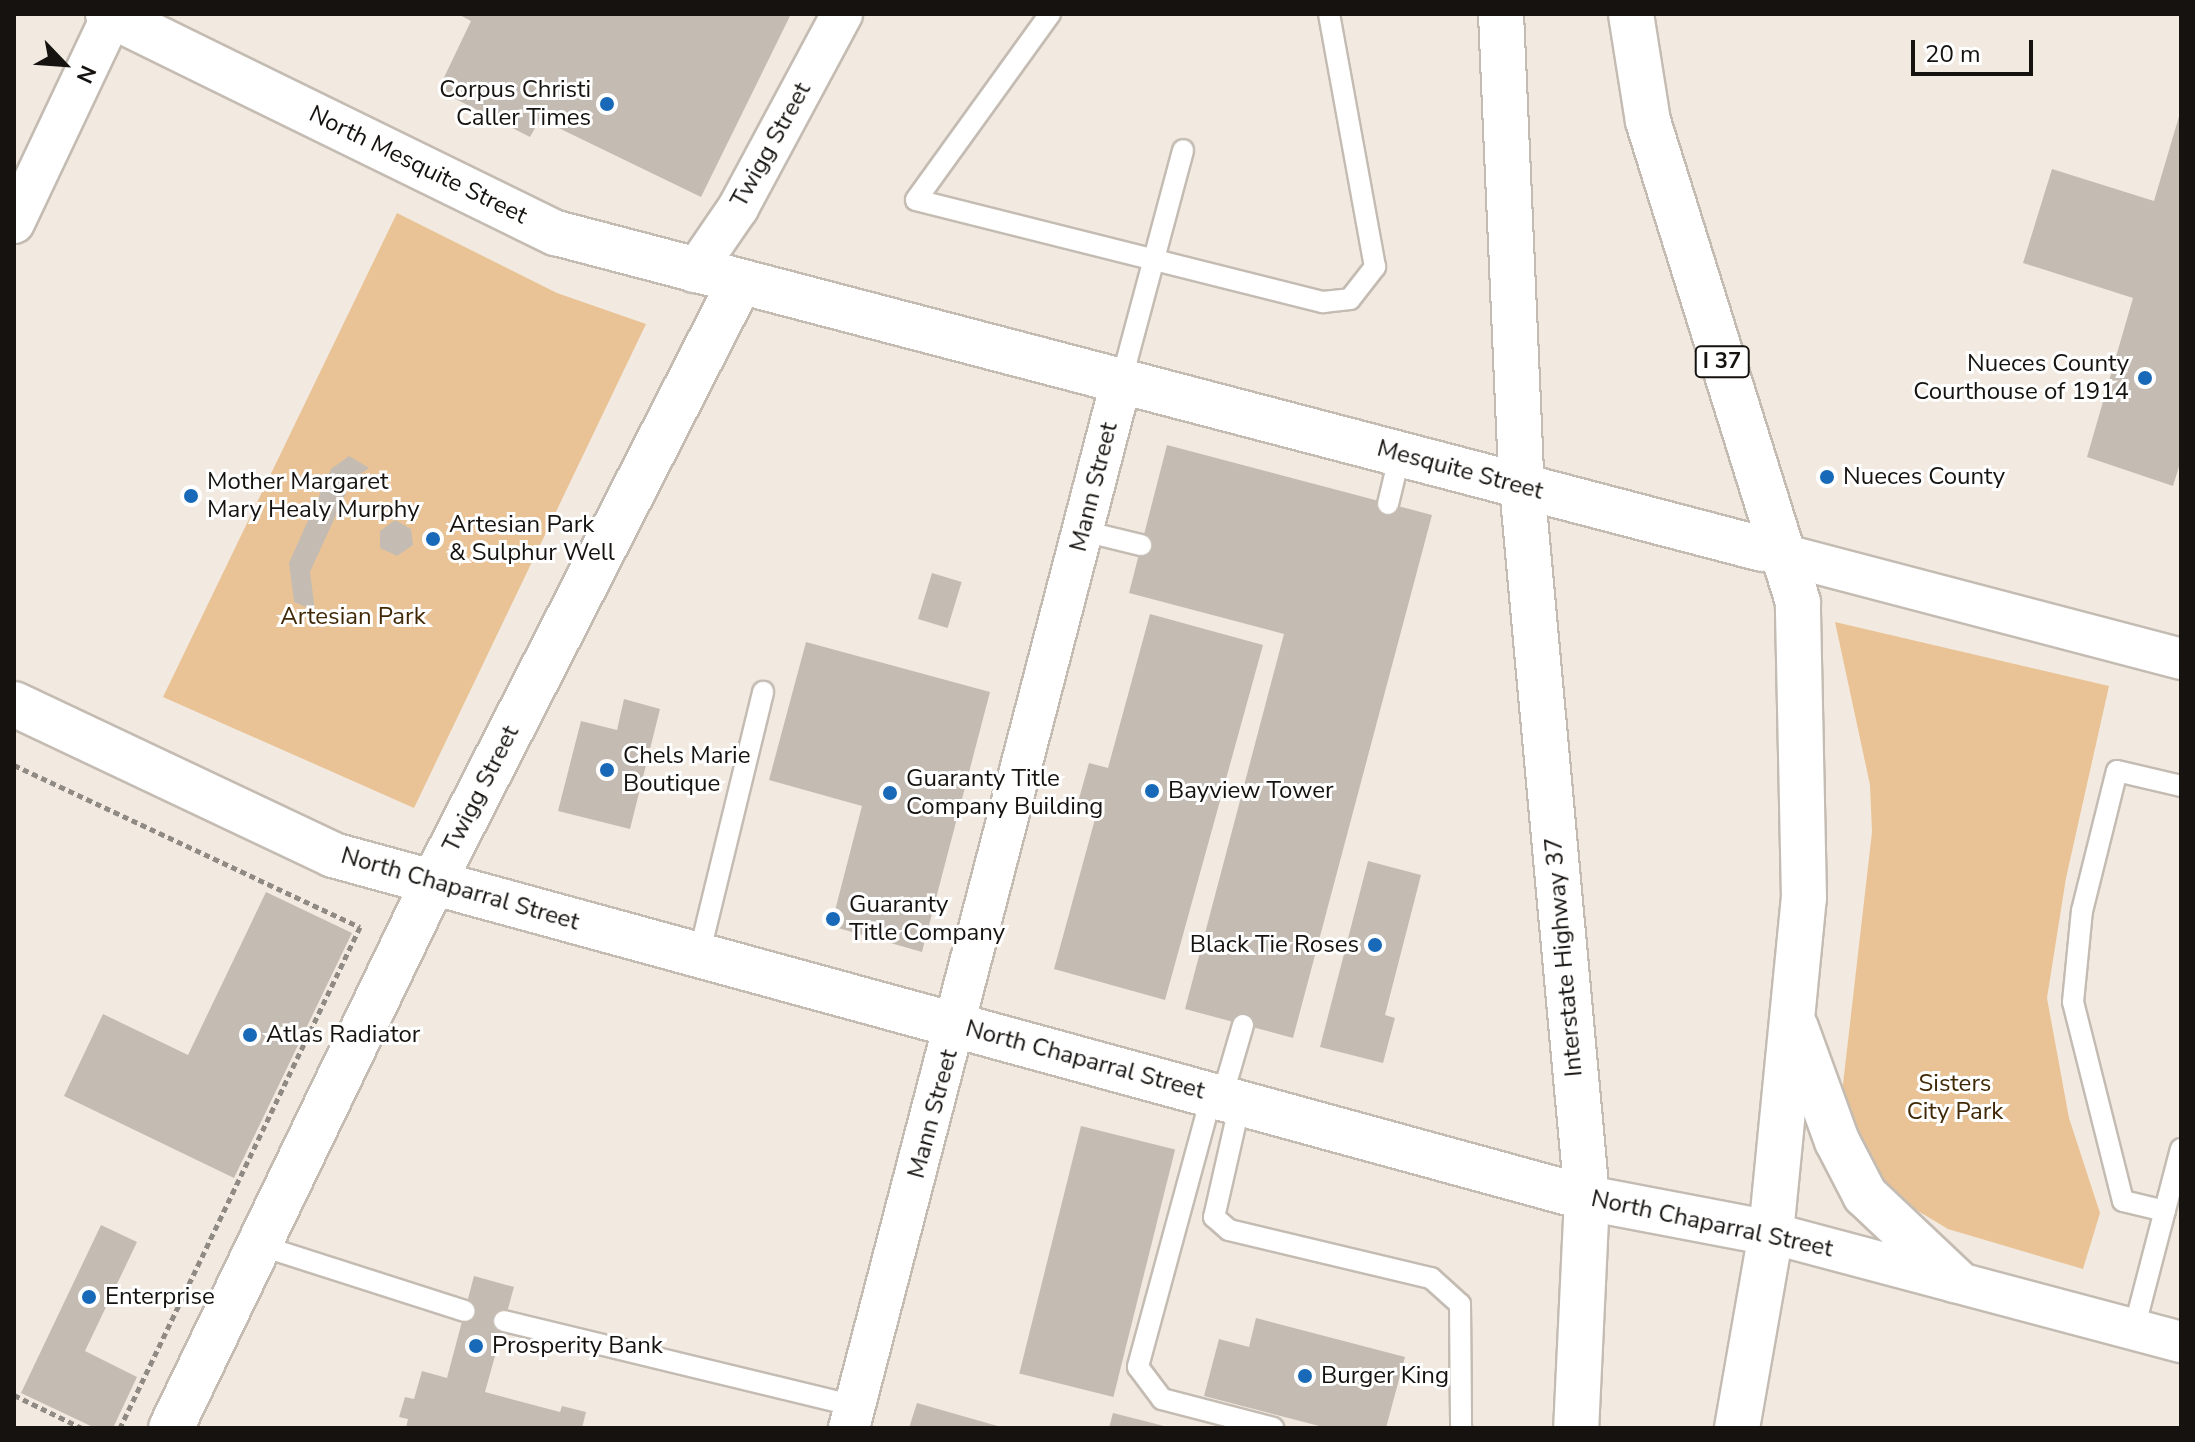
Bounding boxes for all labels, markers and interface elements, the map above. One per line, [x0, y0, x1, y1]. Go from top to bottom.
north arrow [24, 24, 104, 104]
scale bar [1915, 24, 2037, 74]
text: 20 m [1925, 38, 1981, 70]
text: N [69, 60, 103, 88]
place label: Corpus Christi Caller Times [439, 76, 591, 132]
street label: Twigg Street [725, 77, 817, 213]
marker: Corpus Christi Caller Times [598, 95, 616, 113]
street label: North Mesquite Street [304, 100, 532, 230]
road number: I 37 [1694, 344, 1750, 380]
place label: Nueces County Courthouse of 1914 [1913, 350, 2129, 406]
marker: Nueces County Courthouse of 1914 [2136, 369, 2154, 387]
street label: Mann Street [1064, 419, 1124, 555]
street label: Mesquite Street [1374, 434, 1546, 506]
place label: Nueces County [1843, 463, 2005, 491]
place label: Mother Margaret Mary Healy Murphy [207, 468, 420, 524]
marker: Nueces County [1818, 468, 1836, 486]
marker: Mother Margaret Mary Healy Murphy [182, 487, 200, 505]
place label: Artesian Park & Sulphur Well [449, 511, 615, 567]
marker: Artesian Park & Sulphur Well [424, 530, 442, 548]
park label: Artesian Park [280, 603, 426, 631]
street label: Twigg Street [437, 721, 525, 857]
place label: Chels Marie Boutique [623, 742, 750, 798]
marker: Chels Marie Boutique [598, 761, 616, 779]
place label: Guaranty Title Company Building [906, 765, 1103, 821]
place label: Bayview Tower [1168, 777, 1334, 805]
marker: Bayview Tower [1143, 782, 1161, 800]
marker: Guaranty Title Company Building [881, 784, 899, 802]
street label: Interstate Highway 37 [1539, 836, 1589, 1078]
street label: North Chaparral Street [338, 841, 582, 937]
place label: Guaranty Title Company [849, 891, 1005, 947]
marker: Guaranty Title Company [824, 910, 842, 928]
place label: Black Tie Roses [1190, 931, 1359, 959]
marker: Black Tie Roses [1366, 936, 1384, 954]
street label: North Chaparral Street [962, 1014, 1208, 1106]
place label: Atlas Radiator [266, 1021, 420, 1049]
marker: Atlas Radiator [241, 1026, 259, 1044]
street label: Mann Street [902, 1046, 964, 1182]
park label: Sisters City Park [1907, 1070, 2003, 1126]
street label: North Chaparral Street [1589, 1184, 1835, 1264]
place label: Enterprise [105, 1283, 215, 1311]
marker: Enterprise [80, 1288, 98, 1306]
place label: Prosperity Bank [492, 1332, 663, 1360]
marker: Prosperity Bank [467, 1337, 485, 1355]
place label: Burger King [1321, 1362, 1449, 1390]
marker: Burger King [1296, 1367, 1314, 1385]

